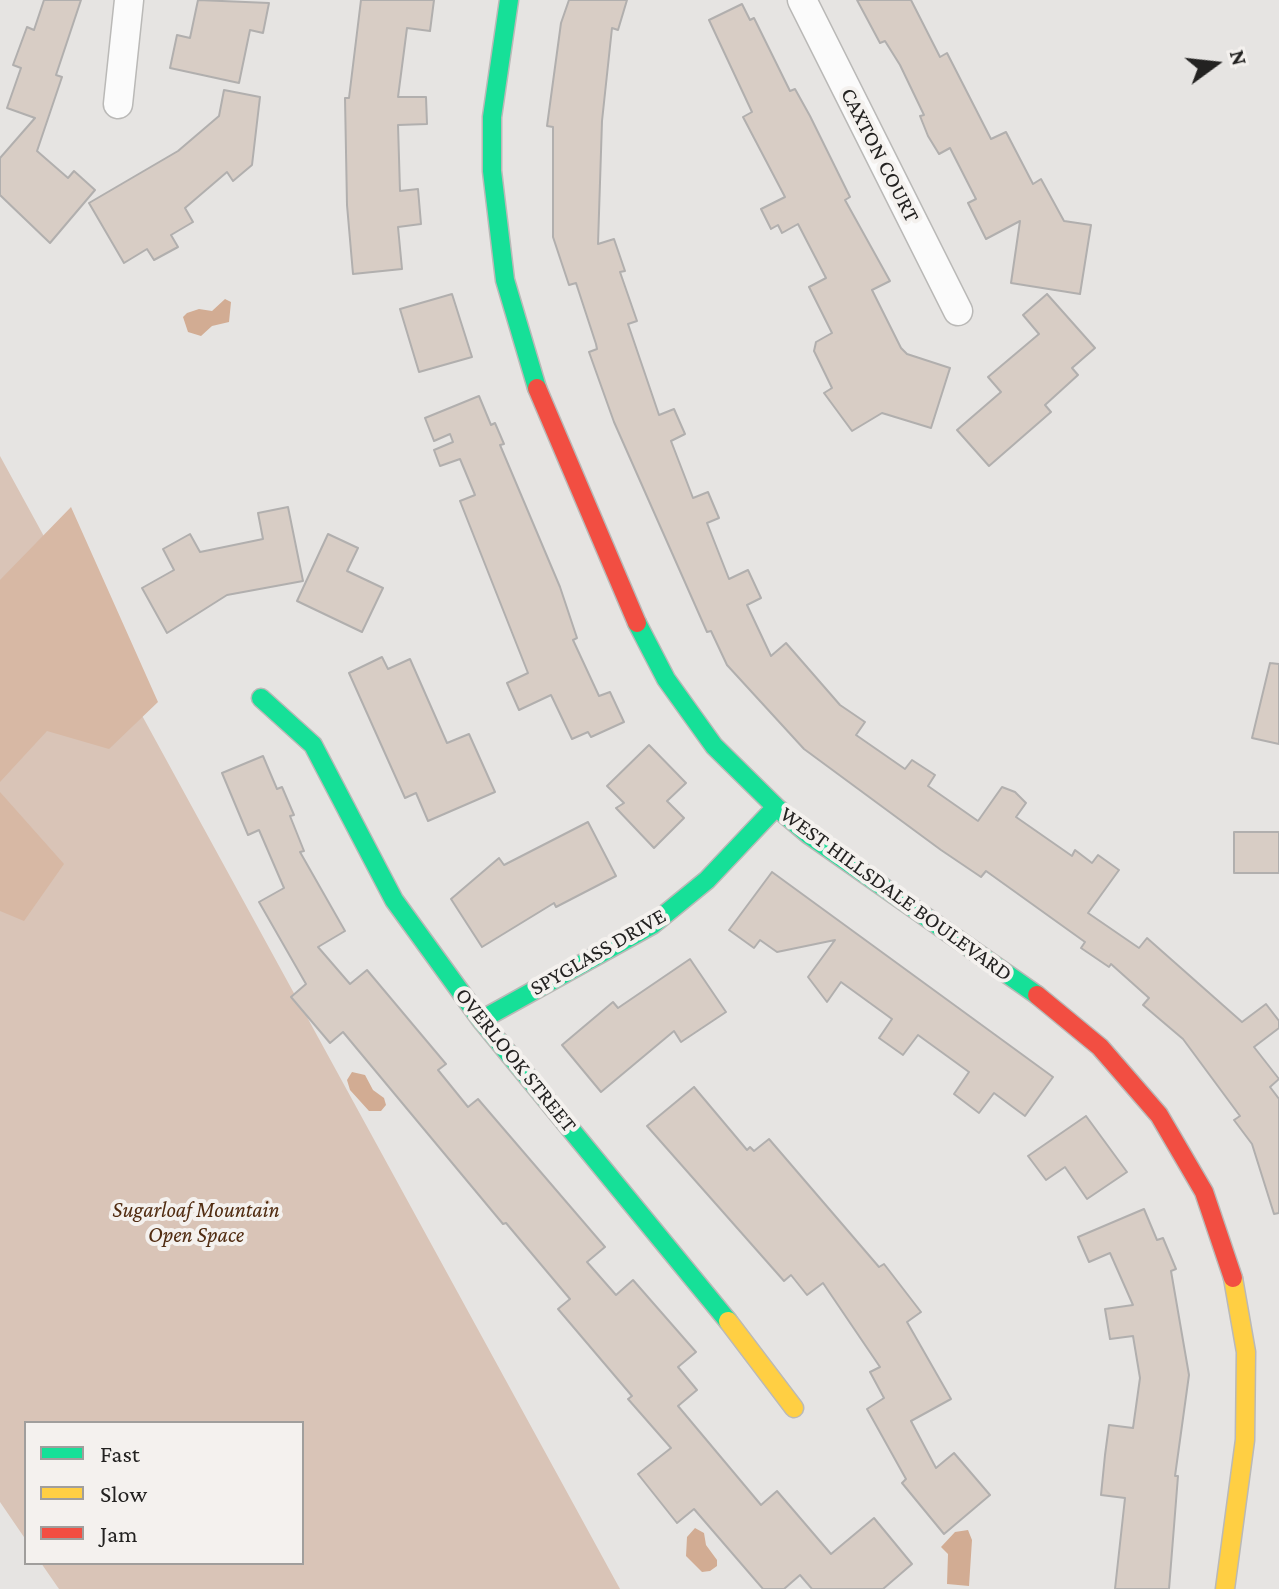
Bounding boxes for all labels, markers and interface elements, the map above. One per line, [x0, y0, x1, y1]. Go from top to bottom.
north arrow [1175, 24, 1255, 104]
text: N [1225, 47, 1253, 68]
street label: CAXTON COURT [835, 83, 925, 227]
street label: WEST HILLSDALE BOULEVARD [775, 801, 1017, 987]
street label: SPYGLASS DRIVE [526, 903, 670, 1001]
street label: OVERLOOK STREET [450, 982, 582, 1138]
park label: Sugarloaf Mountain Open Space [112, 1197, 280, 1248]
legend [24, 1421, 304, 1565]
text: Fast [100, 1440, 140, 1467]
text: Slow [100, 1480, 147, 1507]
text: Jam [100, 1520, 138, 1547]

